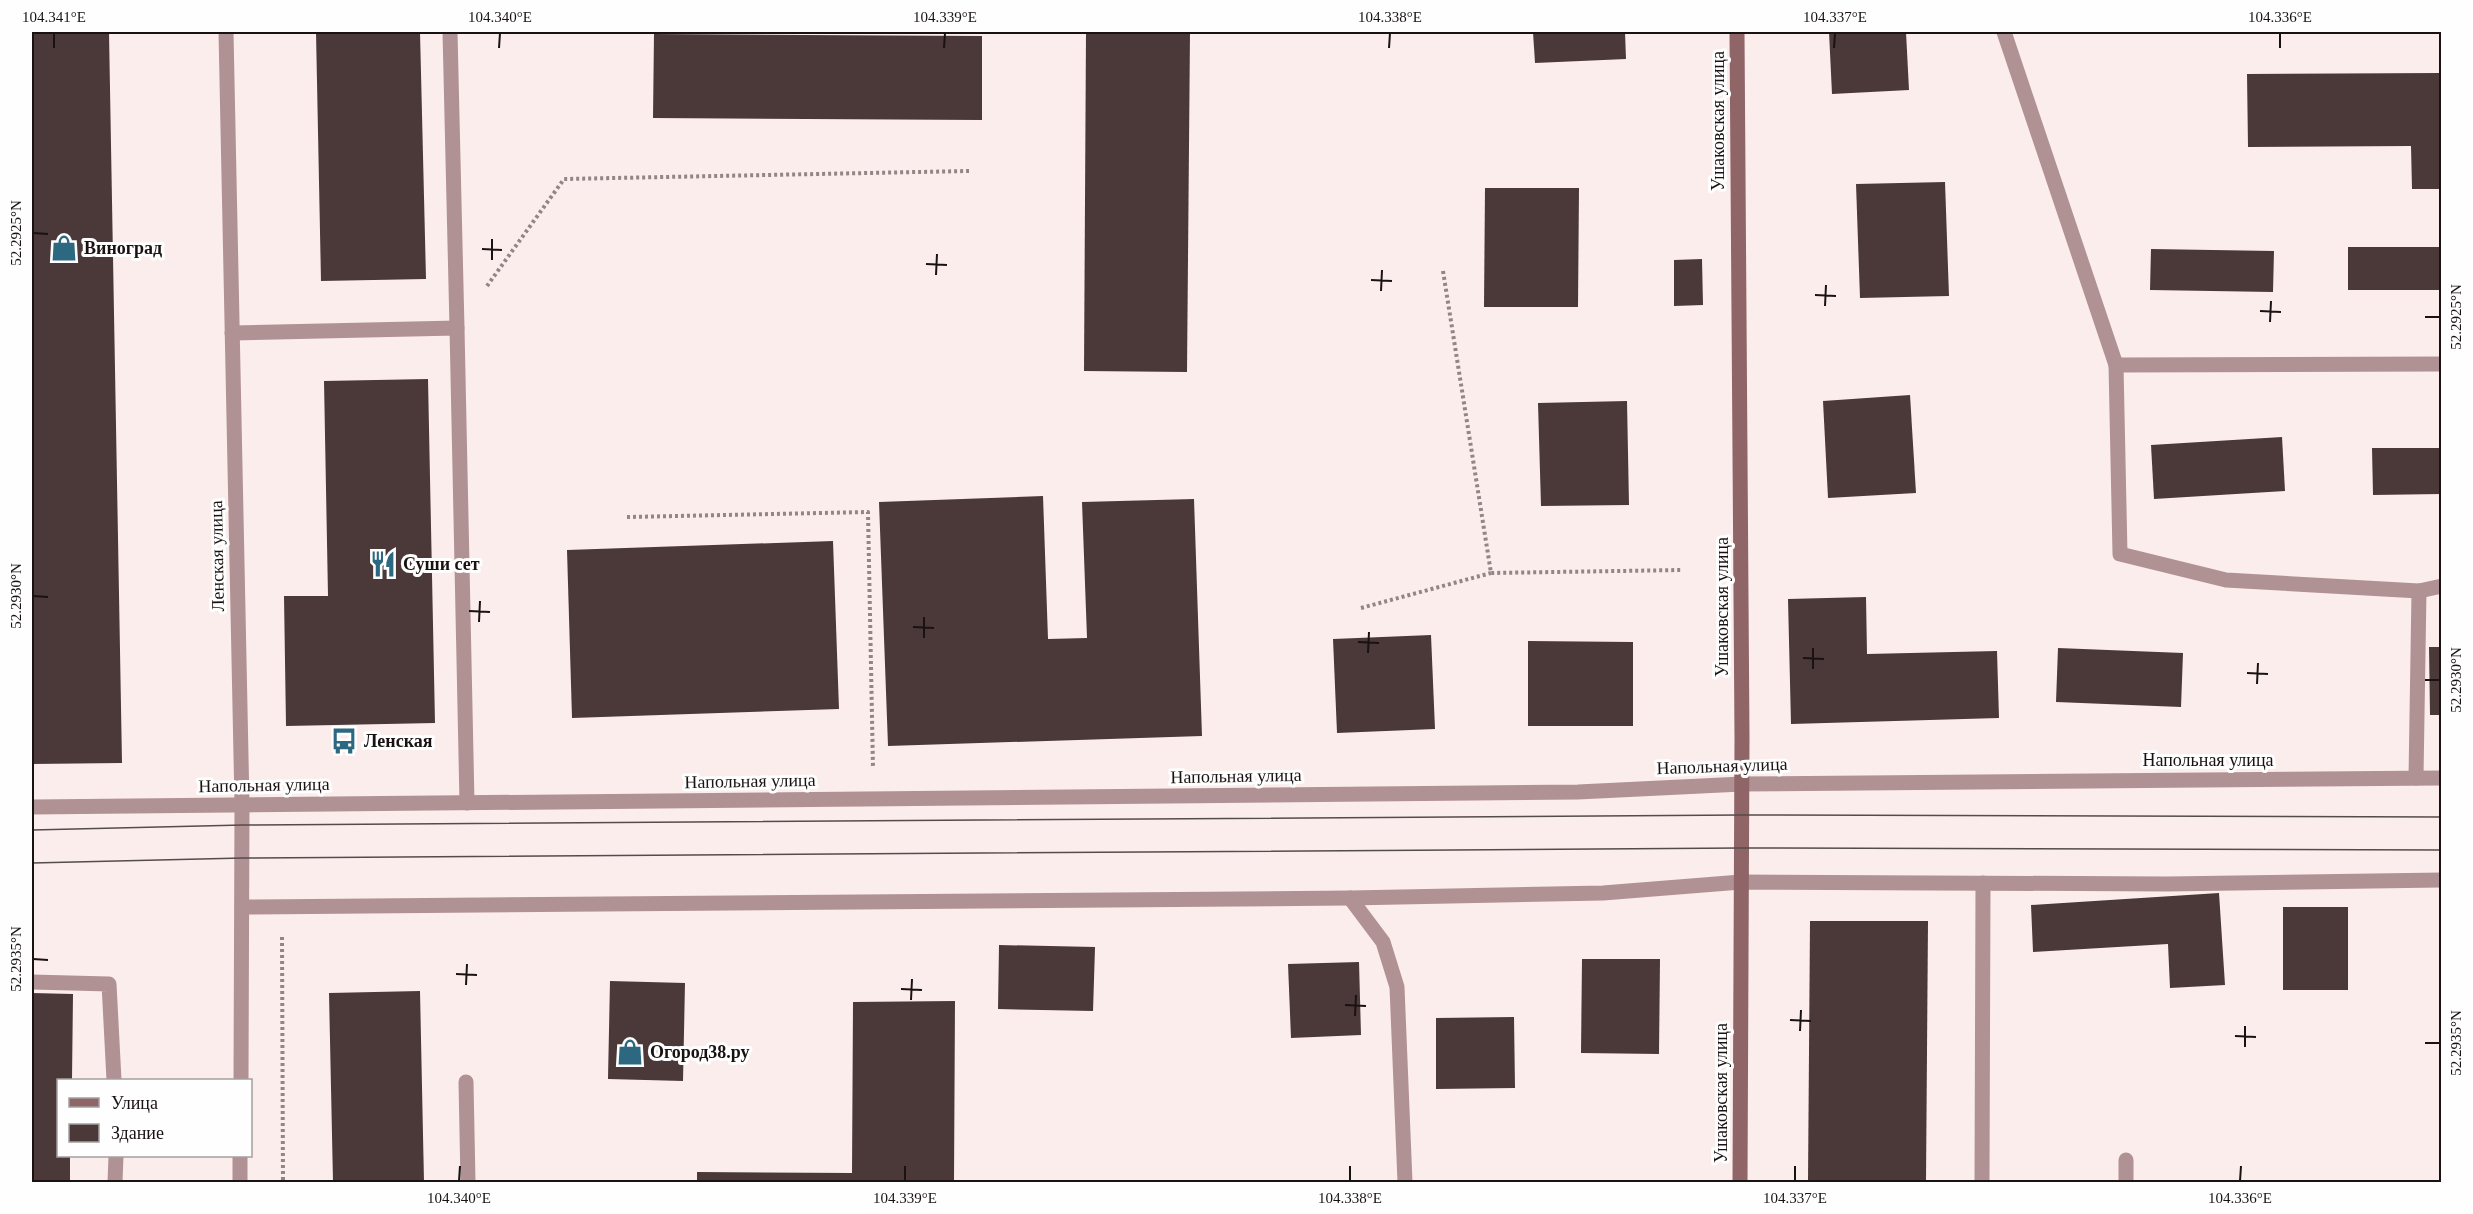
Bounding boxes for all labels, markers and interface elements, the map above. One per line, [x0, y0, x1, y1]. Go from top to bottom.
text: 104.341°E [22, 9, 86, 25]
text: 104.340°E [468, 9, 532, 25]
text: 104.339°E [913, 9, 977, 25]
text: 104.338°E [1358, 9, 1422, 25]
text: 104.337°E [1803, 9, 1867, 25]
text: 104.336°E [2248, 9, 2312, 25]
street label: Ушаковская улица [1708, 51, 1728, 191]
text: 52.2925°N [8, 200, 24, 266]
shop icon: Виноград [49, 233, 79, 263]
place label: Виноград [84, 238, 162, 258]
text: 52.2925°N [2448, 284, 2464, 350]
street label: Ленская улица [206, 500, 228, 612]
street label: Ушаковская улица [1712, 537, 1732, 677]
restaurant icon: Суши сет [368, 549, 398, 579]
place label: Суши сет [403, 554, 480, 574]
text: 52.2930°N [8, 563, 24, 629]
text: 52.2930°N [2448, 647, 2464, 713]
bus stop icon: Ленская [329, 726, 359, 756]
place label: Ленская [364, 731, 433, 751]
street label: Напольная улица [2142, 750, 2274, 770]
street label: Напольная улица [1656, 754, 1788, 778]
street label: Напольная улица [1170, 765, 1302, 787]
street label: Напольная улица [684, 770, 816, 792]
street label: Напольная улица [198, 774, 330, 796]
text: 52.2935°N [8, 926, 24, 992]
text: 52.2935°N [2448, 1010, 2464, 1076]
street label: Ушаковская улица [1711, 1023, 1731, 1163]
shop icon: Огород38.ру [615, 1037, 645, 1067]
place label: Огород38.ру [650, 1042, 750, 1062]
legend [57, 1079, 252, 1157]
text: Улица [111, 1093, 158, 1113]
text: Здание [111, 1123, 164, 1143]
text: 104.340°E [427, 1190, 491, 1206]
text: 104.339°E [873, 1190, 937, 1206]
text: 104.338°E [1318, 1190, 1382, 1206]
text: 104.337°E [1763, 1190, 1827, 1206]
text: 104.336°E [2208, 1190, 2272, 1206]

